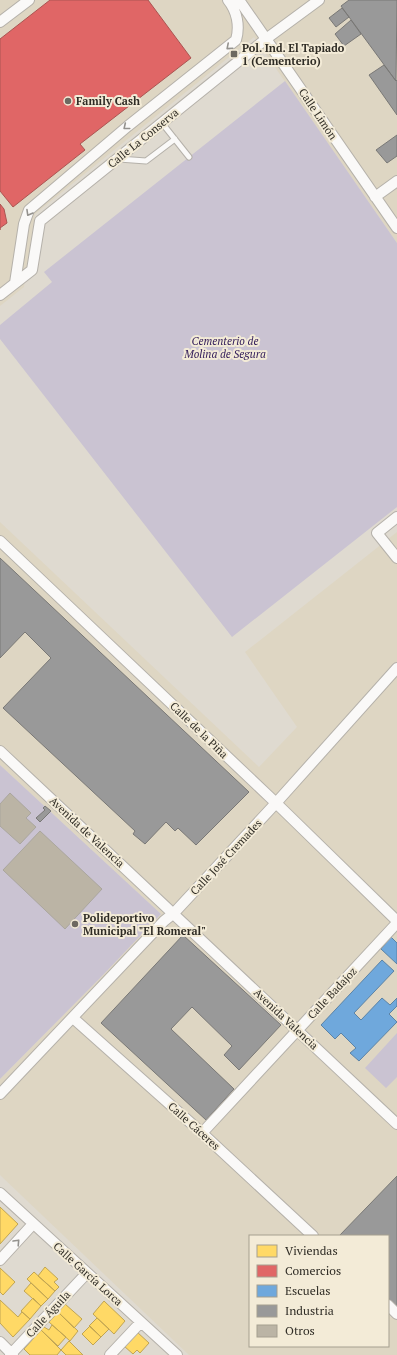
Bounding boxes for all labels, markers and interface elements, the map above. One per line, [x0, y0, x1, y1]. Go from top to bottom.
place label: Pol. Ind. El Tapiado 1 (Cementerio) [242, 41, 345, 68]
one-way arrow [226, 42, 233, 49]
marker: Pol. Ind. El Tapiado 1 (Cementerio) [229, 49, 239, 59]
street label: Calle Limón [296, 86, 341, 143]
place label: Family Cash [76, 94, 140, 108]
marker: Family Cash [63, 96, 73, 106]
street label: Calle La Conserva [105, 105, 182, 171]
one-way arrow [124, 123, 131, 130]
one-way arrow [27, 208, 34, 215]
park label: Cementerio de Molina de Segura [183, 334, 266, 361]
street label: Calle de la Piña [167, 699, 231, 761]
street label: Avenida de Valencia [47, 794, 128, 871]
street label: Calle José Cremades [187, 816, 265, 898]
place label: Polideportivo Municipal "El Romeral" [83, 911, 206, 938]
marker: Polideportivo Municipal "El Romeral" [70, 919, 80, 929]
street label: Calle Badajoz [304, 964, 360, 1022]
street label: Avenida Valencia [251, 986, 321, 1053]
street label: Calle Cáceres [165, 1099, 223, 1153]
legend [249, 1235, 389, 1347]
one-way arrow [12, 1239, 19, 1247]
street label: Calle García Lorca [50, 1239, 126, 1309]
text: Viviendas [285, 1243, 338, 1258]
text: Comercios [285, 1263, 341, 1278]
text: Escuelas [285, 1283, 331, 1298]
street label: Calle Águila [23, 1287, 73, 1340]
text: Industria [285, 1303, 334, 1318]
text: Otros [285, 1323, 315, 1338]

